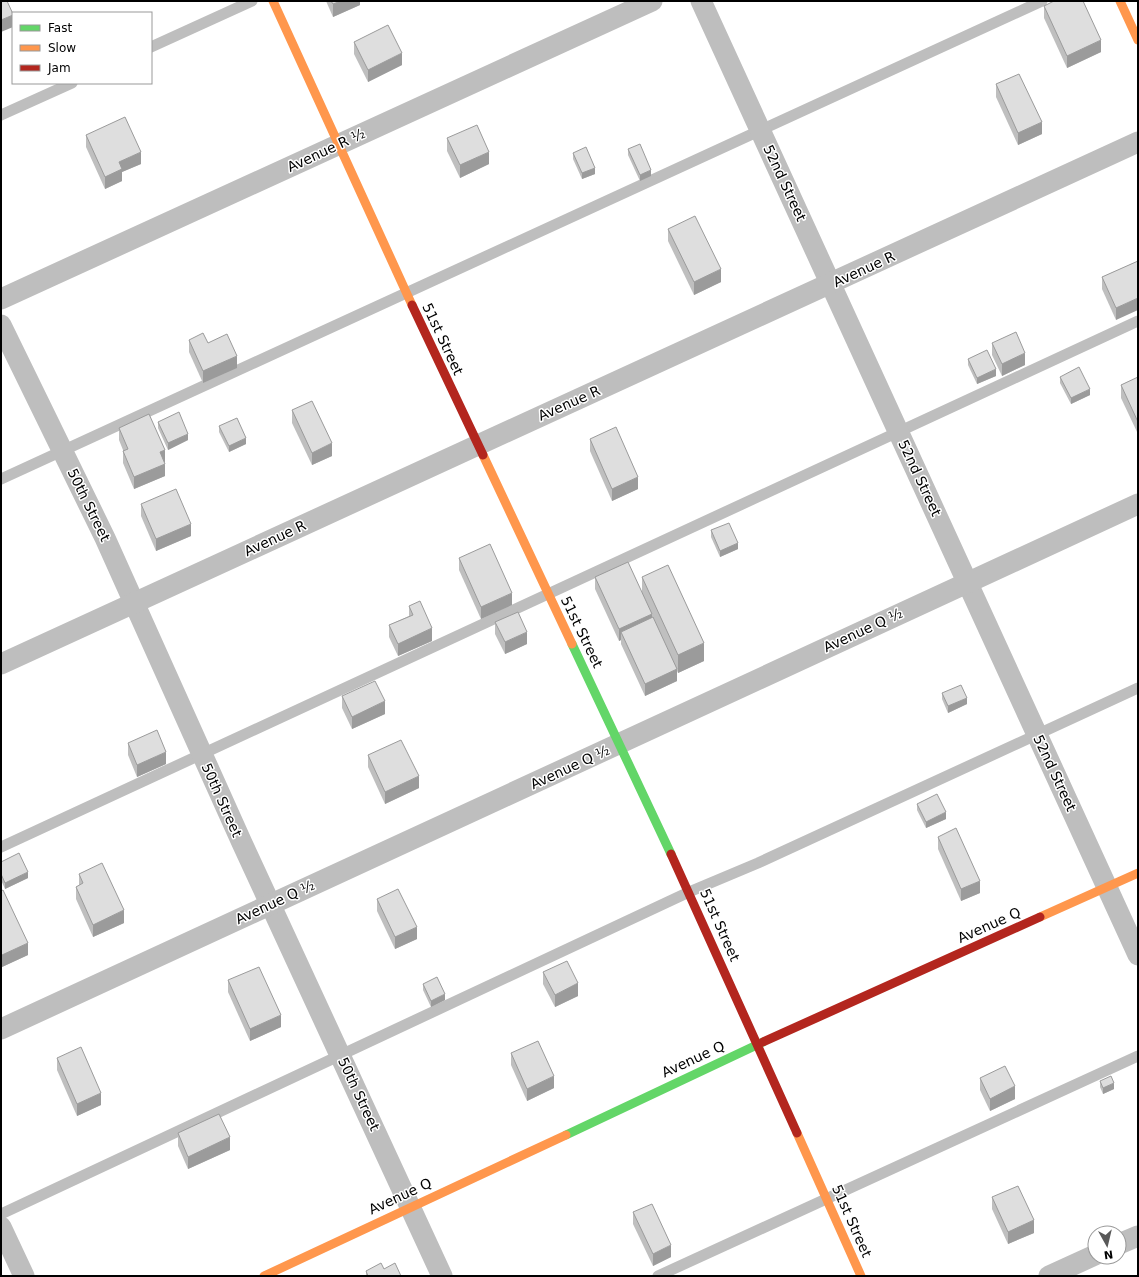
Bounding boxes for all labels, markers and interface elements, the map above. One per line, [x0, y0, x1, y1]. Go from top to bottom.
legend [12, 12, 152, 84]
text: Fast [48, 21, 72, 35]
text: Slow [48, 41, 76, 55]
text: Jam [47, 61, 71, 75]
street label: Avenue R ½ [284, 125, 368, 175]
street label: 52nd Street [760, 142, 810, 224]
street label: Avenue R [831, 248, 898, 290]
street label: 51st Street [419, 300, 467, 378]
street label: Avenue R [536, 382, 603, 424]
street label: 52nd Street [895, 437, 945, 519]
street label: 50th Street [64, 466, 114, 545]
street label: Avenue R [242, 517, 309, 559]
street label: 51st Street [558, 594, 606, 671]
street label: Avenue Q ½ [821, 605, 905, 655]
street label: 52nd Street [1030, 732, 1080, 814]
street label: Avenue Q ½ [528, 742, 612, 792]
street label: 50th Street [199, 761, 246, 840]
street label: Avenue Q ½ [233, 877, 317, 927]
street label: 51st Street [697, 886, 743, 964]
street label: Avenue Q [955, 904, 1023, 946]
street label: Avenue Q [659, 1037, 727, 1081]
street label: 50th Street [335, 1055, 383, 1134]
street label: Avenue Q [366, 1174, 434, 1218]
street label: 51st Street [829, 1182, 875, 1260]
north arrow [1087, 1225, 1127, 1265]
text: N [1103, 1247, 1114, 1261]

